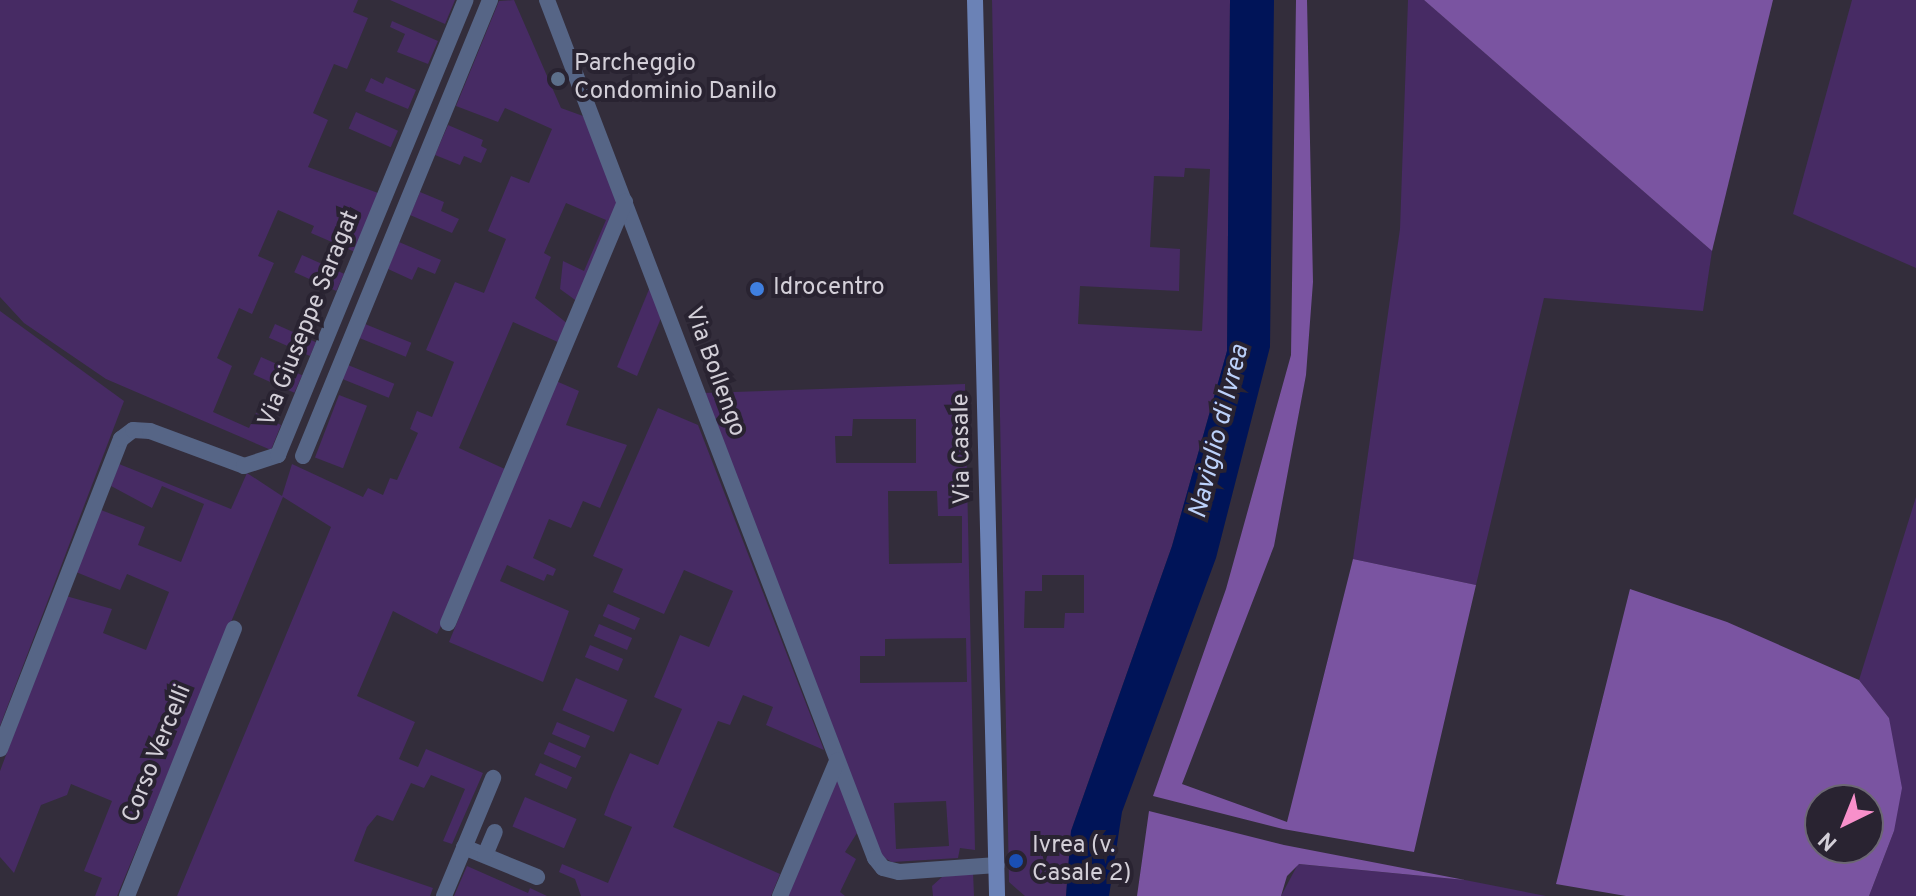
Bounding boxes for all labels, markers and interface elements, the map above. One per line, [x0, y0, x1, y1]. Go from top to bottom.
place label: Parcheggio Condominio Danilo [574, 51, 777, 107]
marker: Parcheggio Condominio Danilo [549, 70, 567, 88]
street label: Via Giuseppe Saragat [253, 207, 367, 431]
place label: Idrocentro [773, 275, 885, 303]
marker: Idrocentro [748, 280, 766, 298]
street label: Via Bollengo [677, 303, 751, 441]
water label: Naviglio di Ivrea [1183, 342, 1257, 522]
street label: Via Casale [948, 393, 978, 505]
street label: Corso Vercelli [117, 680, 199, 828]
north arrow [1804, 784, 1884, 864]
text: N [1814, 825, 1844, 856]
place label: Ivrea (v. Casale 2) [1032, 833, 1132, 889]
marker: Ivrea (v. Casale 2) [1007, 852, 1025, 870]

